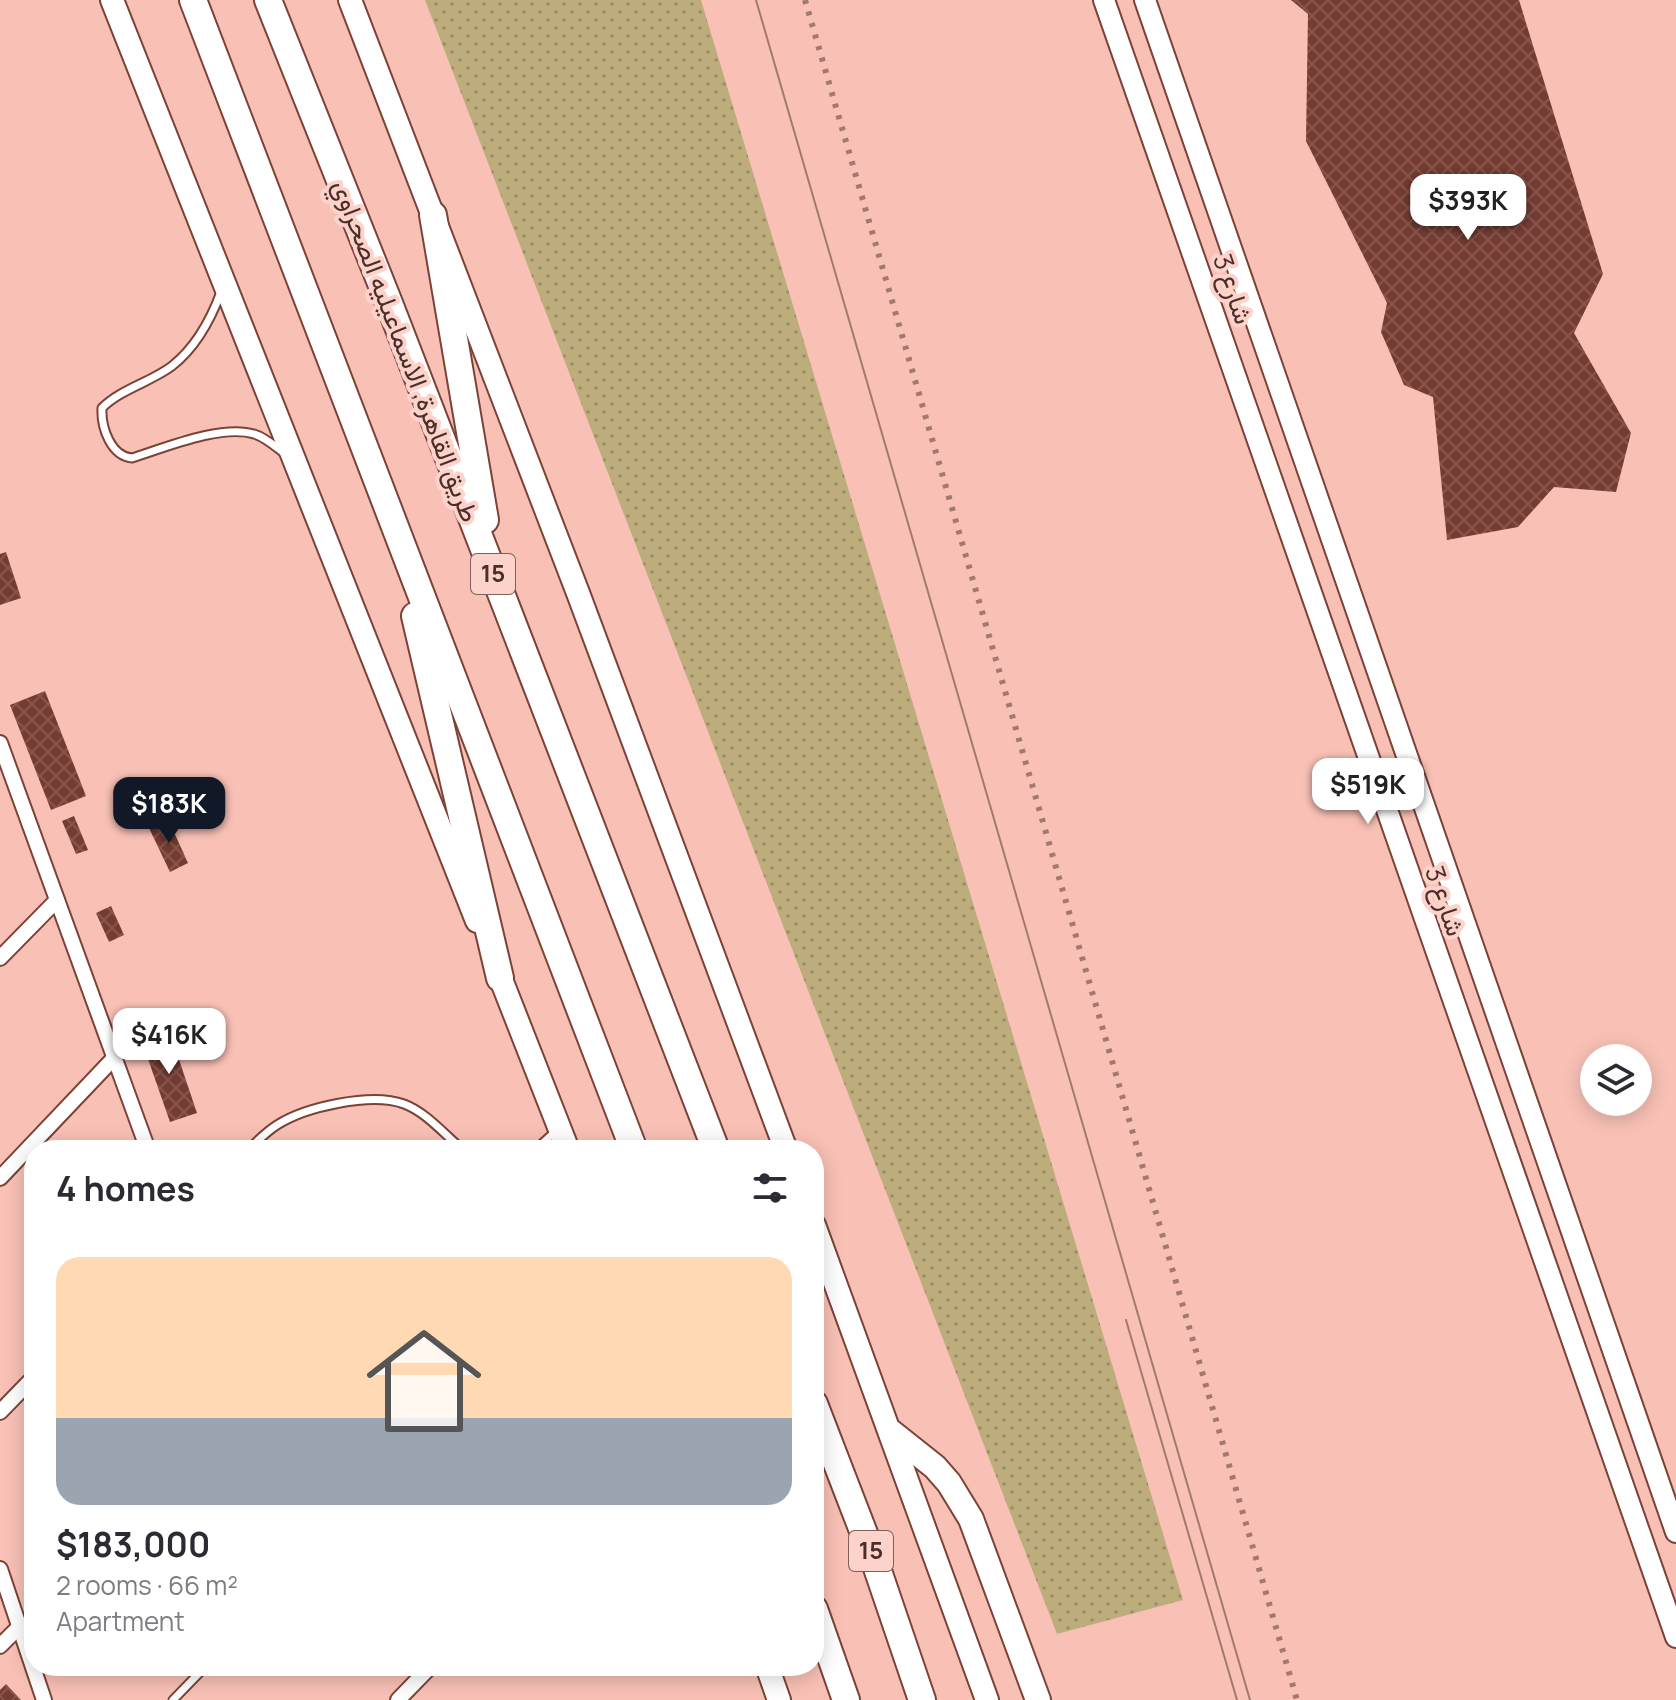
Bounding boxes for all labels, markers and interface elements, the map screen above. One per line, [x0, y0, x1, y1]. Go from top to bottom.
street label: طريق القاهرة, الاسماعيليه الصحراوي [321, 174, 489, 528]
pin: $393K [1412, 174, 1524, 242]
text: $393K [1428, 182, 1508, 218]
street label: شارع 3 [1204, 249, 1263, 329]
road number: 15 [471, 554, 515, 594]
pin: $519K [1312, 758, 1424, 826]
text: $519K [1330, 766, 1406, 802]
pin: $183K [113, 777, 225, 845]
text: $183K [131, 785, 207, 821]
street label: شارع 3 [1416, 861, 1475, 941]
pin: $416K [113, 1008, 225, 1076]
text: $416K [131, 1016, 207, 1052]
map controls [1580, 1044, 1652, 1116]
button: layers [1580, 1044, 1652, 1116]
text: 4 homes [56, 1165, 195, 1211]
icon: filters [748, 1166, 792, 1210]
icon: home [352, 1309, 496, 1453]
text: $183,000 [56, 1521, 210, 1567]
road number: 15 [849, 1531, 893, 1571]
text: 2 rooms · 66 m² [56, 1567, 238, 1603]
text: Apartment [56, 1603, 185, 1639]

